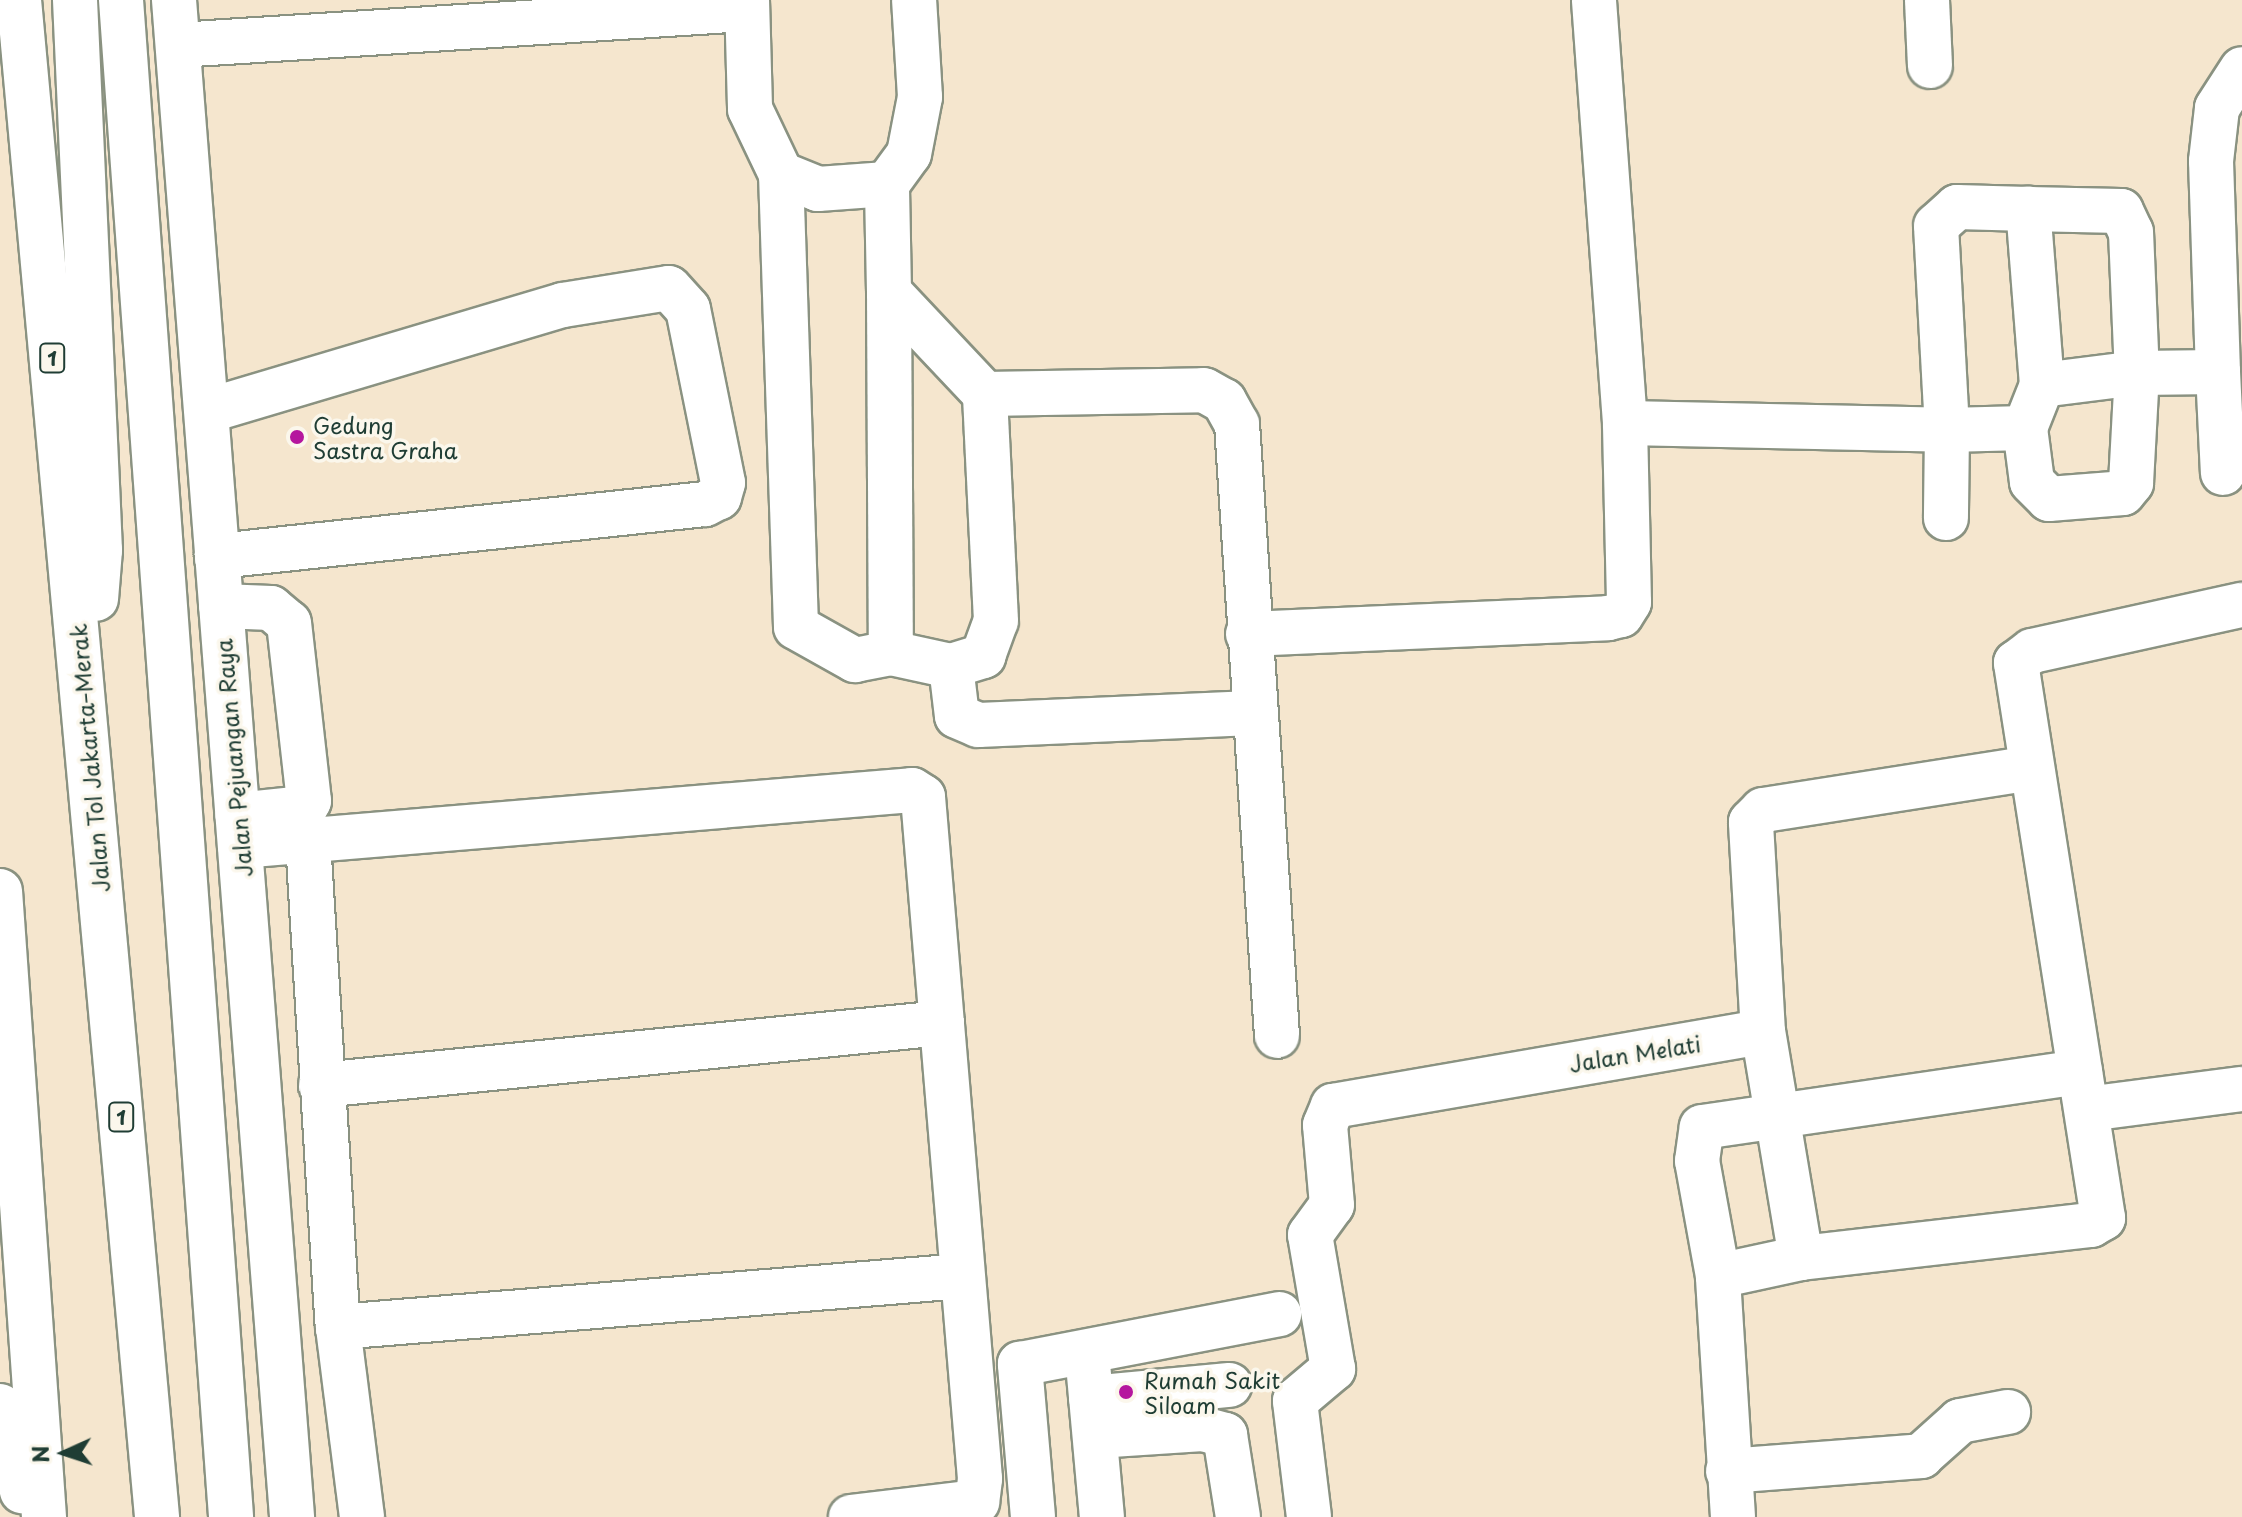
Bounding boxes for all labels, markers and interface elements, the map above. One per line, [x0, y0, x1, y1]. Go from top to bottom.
road number: 1 [38, 342, 66, 374]
place label: Gedung Sastra Graha [313, 411, 459, 462]
marker: Gedung Sastra Graha [288, 428, 306, 446]
street label: Jalan Tol Jakarta–Merak [64, 622, 114, 894]
street label: Jalan Pejuangan Raya [209, 638, 257, 878]
street label: Jalan Melati [1567, 1030, 1703, 1076]
road number: 1 [107, 1101, 135, 1133]
place label: Rumah Sakit Siloam [1144, 1366, 1280, 1418]
marker: Rumah Sakit Siloam [1115, 1381, 1137, 1403]
north arrow [24, 1413, 104, 1493]
text: N [23, 1445, 56, 1464]

